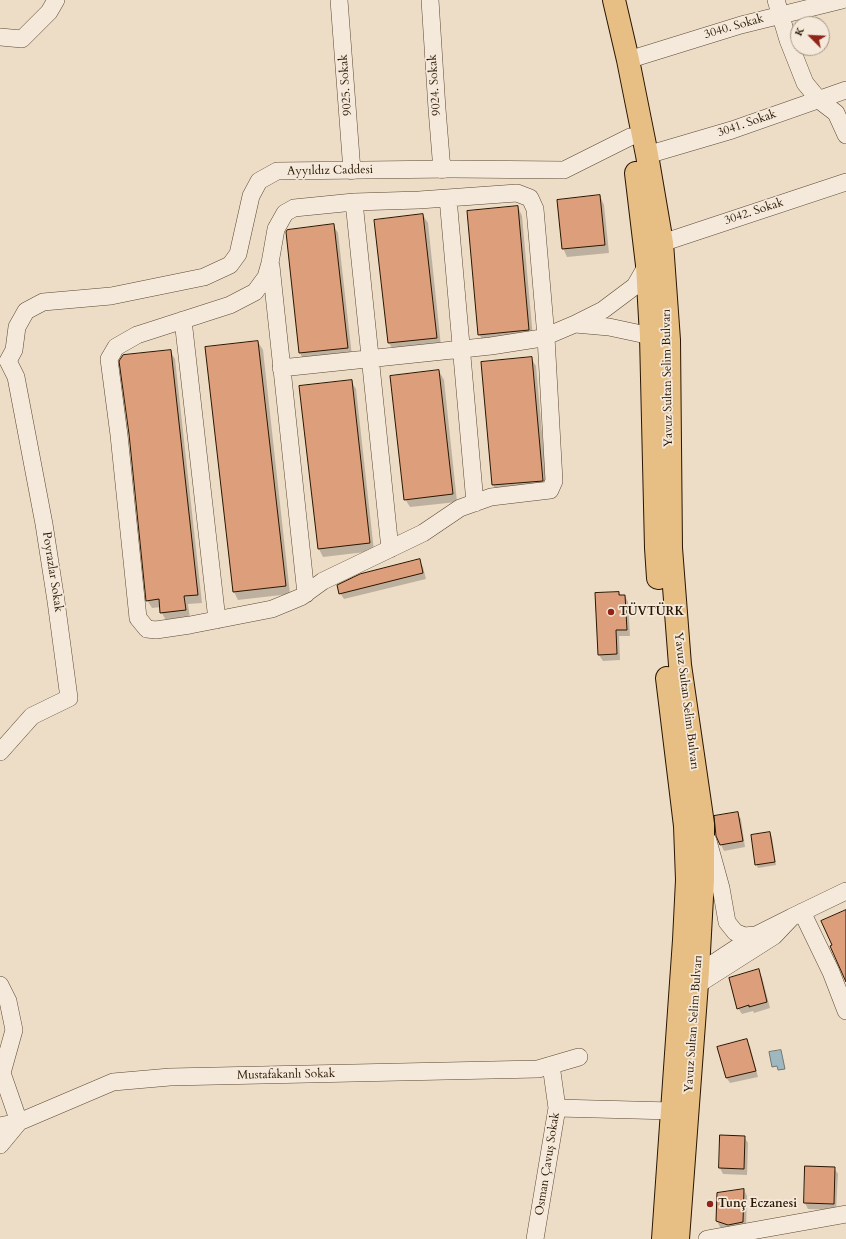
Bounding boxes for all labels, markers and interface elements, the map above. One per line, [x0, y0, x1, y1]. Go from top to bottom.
street label: 3040. Sokak [703, 12, 765, 42]
north arrow [790, 16, 830, 56]
text: K [791, 24, 808, 38]
street label: 9025. Sokak [337, 54, 355, 116]
street label: 9024. Sokak [426, 54, 444, 116]
street label: 3041. Sokak [716, 107, 778, 141]
street label: Ayyıldız Caddesi [287, 163, 373, 179]
street label: 3042. Sokak [723, 196, 785, 228]
street label: Yavuz Sultan Selim Bulvarı [660, 309, 676, 447]
street label: Poyrazlar Sokak [39, 531, 65, 613]
place label: TÜVTÜRK [619, 605, 684, 619]
marker: TÜVTÜRK [606, 607, 616, 617]
street label: Yavuz Sultan Selim Bulvarı [670, 632, 702, 770]
street label: Yavuz Sultan Selim Bulvarı [682, 955, 706, 1093]
street label: Mustafakanlı Sokak [237, 1067, 335, 1083]
street label: Osman Çavuş Sokak [533, 1111, 563, 1217]
place label: Tunç Eczanesi [718, 1197, 797, 1211]
marker: Tunç Eczanesi [705, 1199, 715, 1209]

